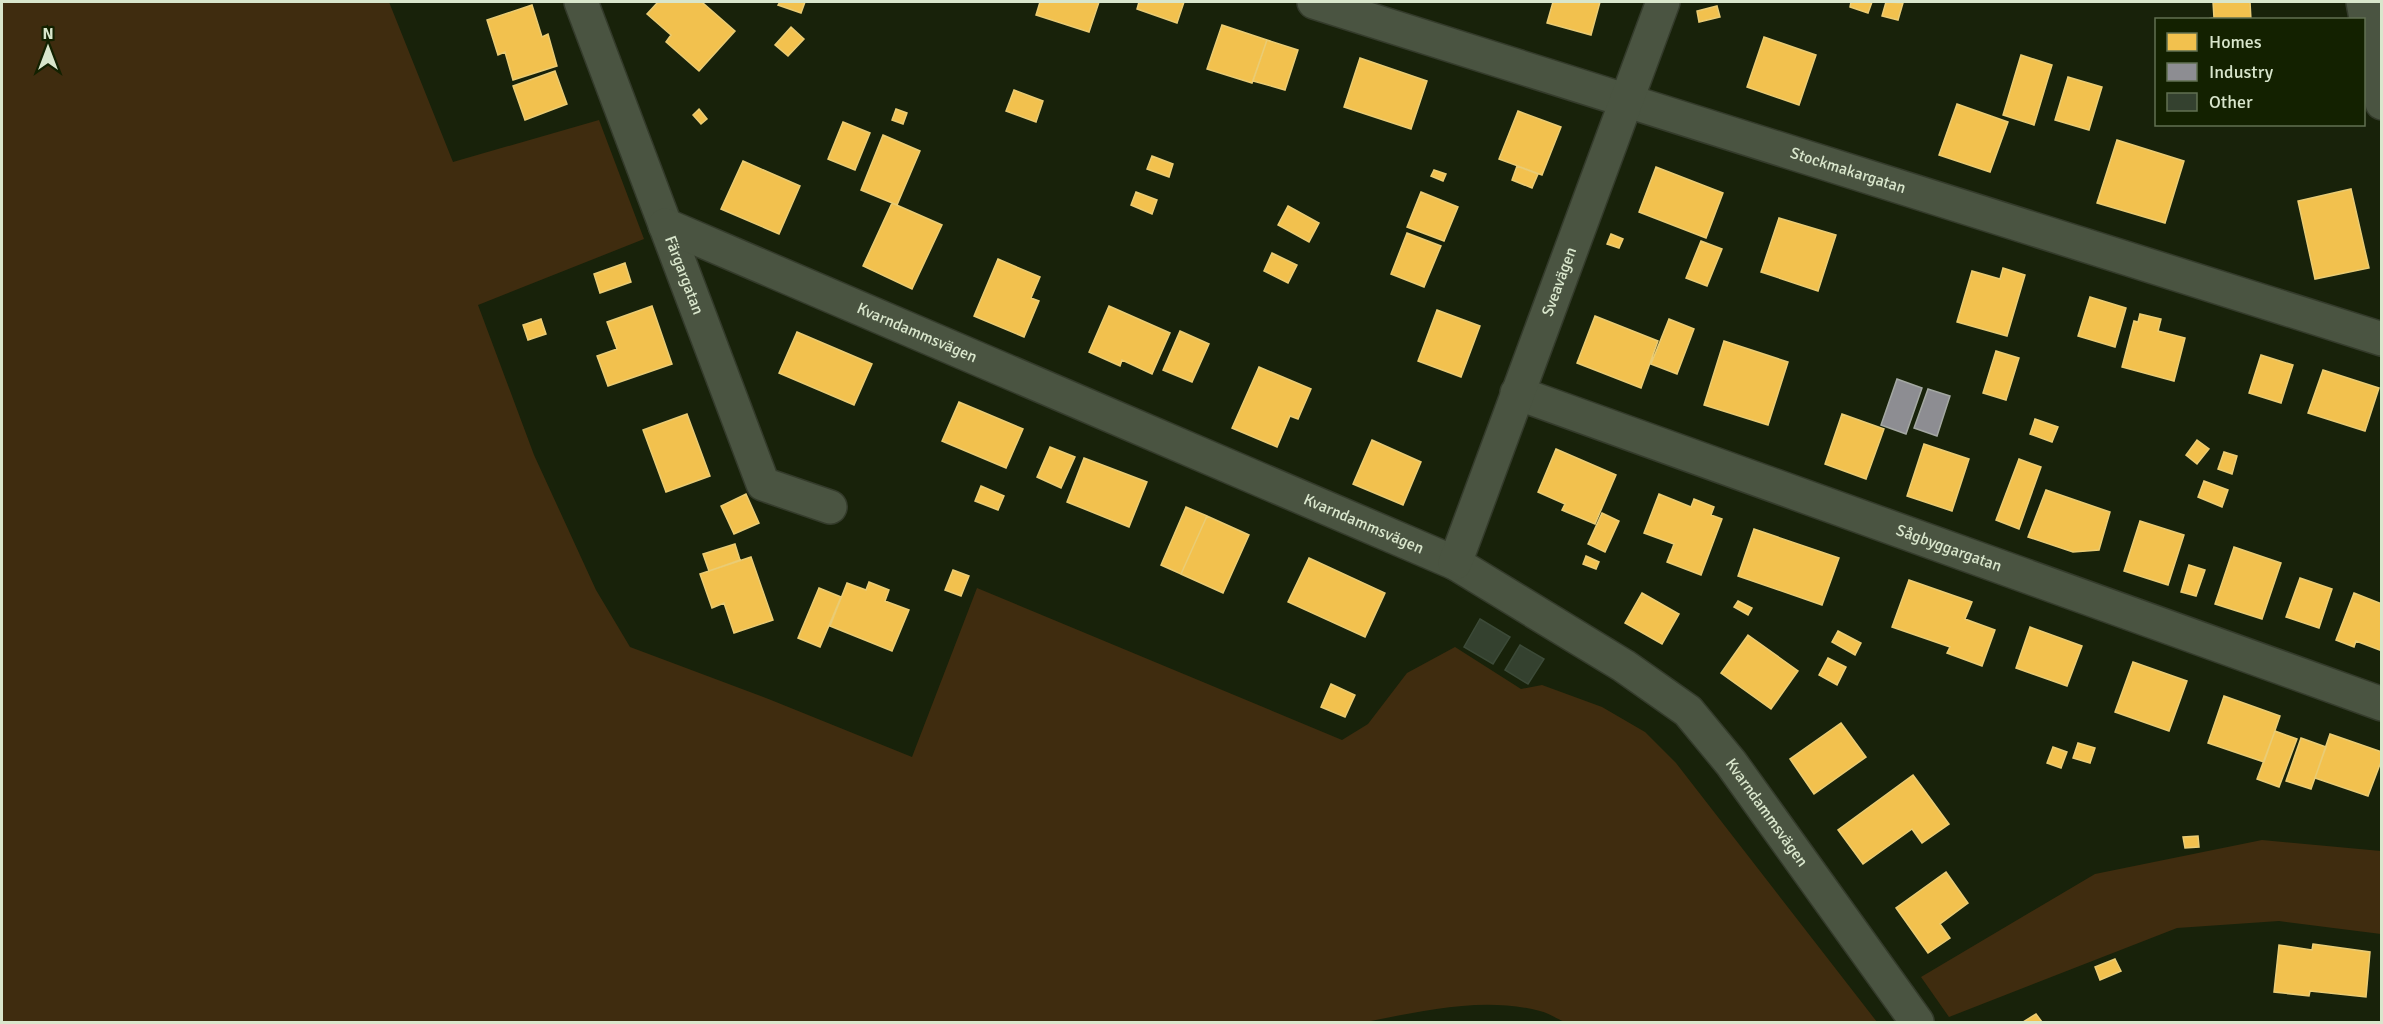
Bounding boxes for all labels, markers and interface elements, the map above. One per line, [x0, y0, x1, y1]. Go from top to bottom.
north arrow [18, 18, 78, 78]
legend [2155, 18, 2365, 126]
text: N [42, 24, 54, 44]
text: Homes [2209, 31, 2262, 53]
text: Industry [2209, 61, 2274, 83]
text: Other [2209, 91, 2253, 113]
street label: Stockmakargatan [1788, 143, 1908, 198]
street label: Färgargatan [660, 233, 708, 317]
street label: Sveavägen [1537, 244, 1581, 319]
street label: Kvarndammsvägen [854, 298, 980, 367]
street label: Kvarndammsvägen [1301, 489, 1427, 558]
street label: Sågbyggargatan [1893, 520, 2004, 576]
street label: Kvarndammsvägen [1721, 754, 1812, 871]

